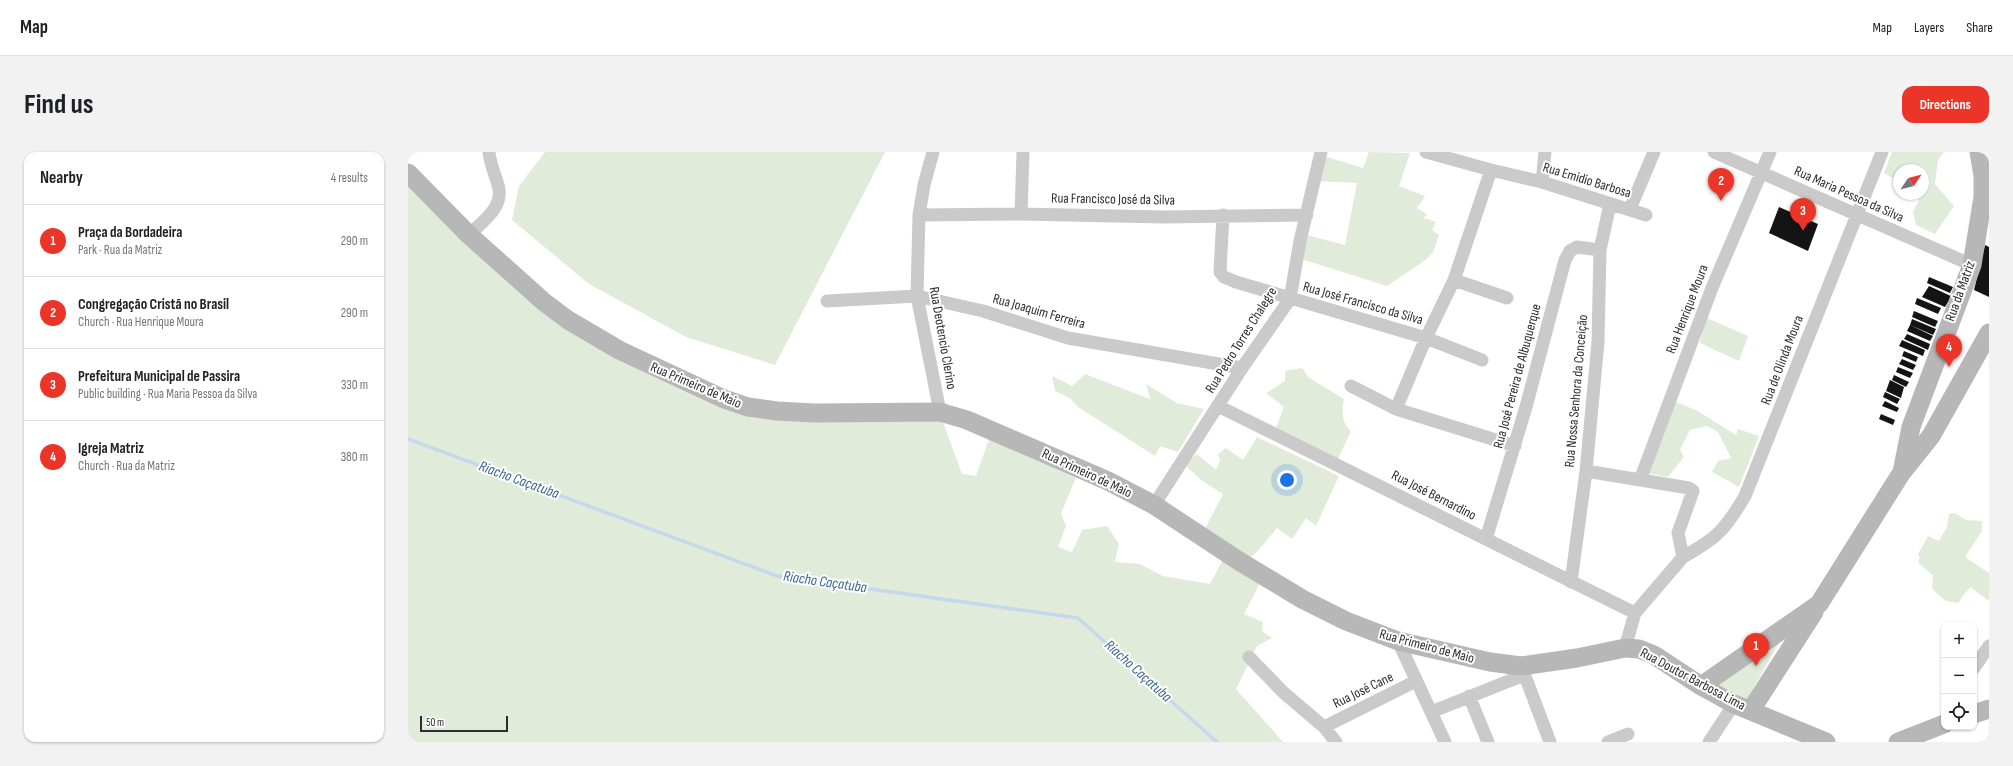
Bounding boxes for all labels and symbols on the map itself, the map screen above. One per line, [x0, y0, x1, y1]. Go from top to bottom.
street label: Rua Emidio Barbosa [1541, 159, 1633, 201]
street label: Rua Maria Pessoa da Silva [1792, 162, 1906, 226]
north arrow [1893, 164, 1929, 200]
pin: 2 [1708, 168, 1734, 201]
street label: Rua Francisco José da Silva [1051, 189, 1175, 209]
pin: 3 [1790, 198, 1816, 231]
street label: Rua da Matriz [1941, 258, 1979, 324]
street label: Rua Henrique Moura [1662, 262, 1712, 356]
street label: Rua José Francisco da Silva [1301, 278, 1425, 328]
street label: Rua Pedro Torres Chalegre [1202, 284, 1280, 396]
street label: Rua Deotencio Clerino [926, 285, 960, 391]
street label: Rua Joaquim Ferreira [991, 290, 1087, 332]
street label: Rua José Pereira de Albuquerque [1490, 302, 1544, 450]
street label: Rua de Olinda Moura [1757, 313, 1807, 407]
street label: Rua Nossa Senhora da Conceição [1561, 314, 1591, 468]
pin: 4 [1936, 334, 1962, 367]
street label: Rua Primeiro de Maio [648, 358, 744, 412]
street label: Rua Primeiro de Maio [1039, 445, 1135, 501]
water label: Riacho Caçatuba [476, 457, 562, 503]
street label: Rua José Bernardino [1389, 466, 1479, 524]
your location [1277, 470, 1297, 490]
water label: Riacho Caçatuba [782, 567, 868, 597]
street label: Rua Primeiro de Maio [1378, 625, 1476, 667]
pin: 1 [1743, 633, 1769, 666]
water label: Riacho Caçatuba [1100, 636, 1176, 706]
street label: Rua Doutor Barbosa Lima [1637, 644, 1749, 714]
street label: Rua José Cane [1330, 668, 1396, 712]
scale bar [420, 714, 508, 733]

